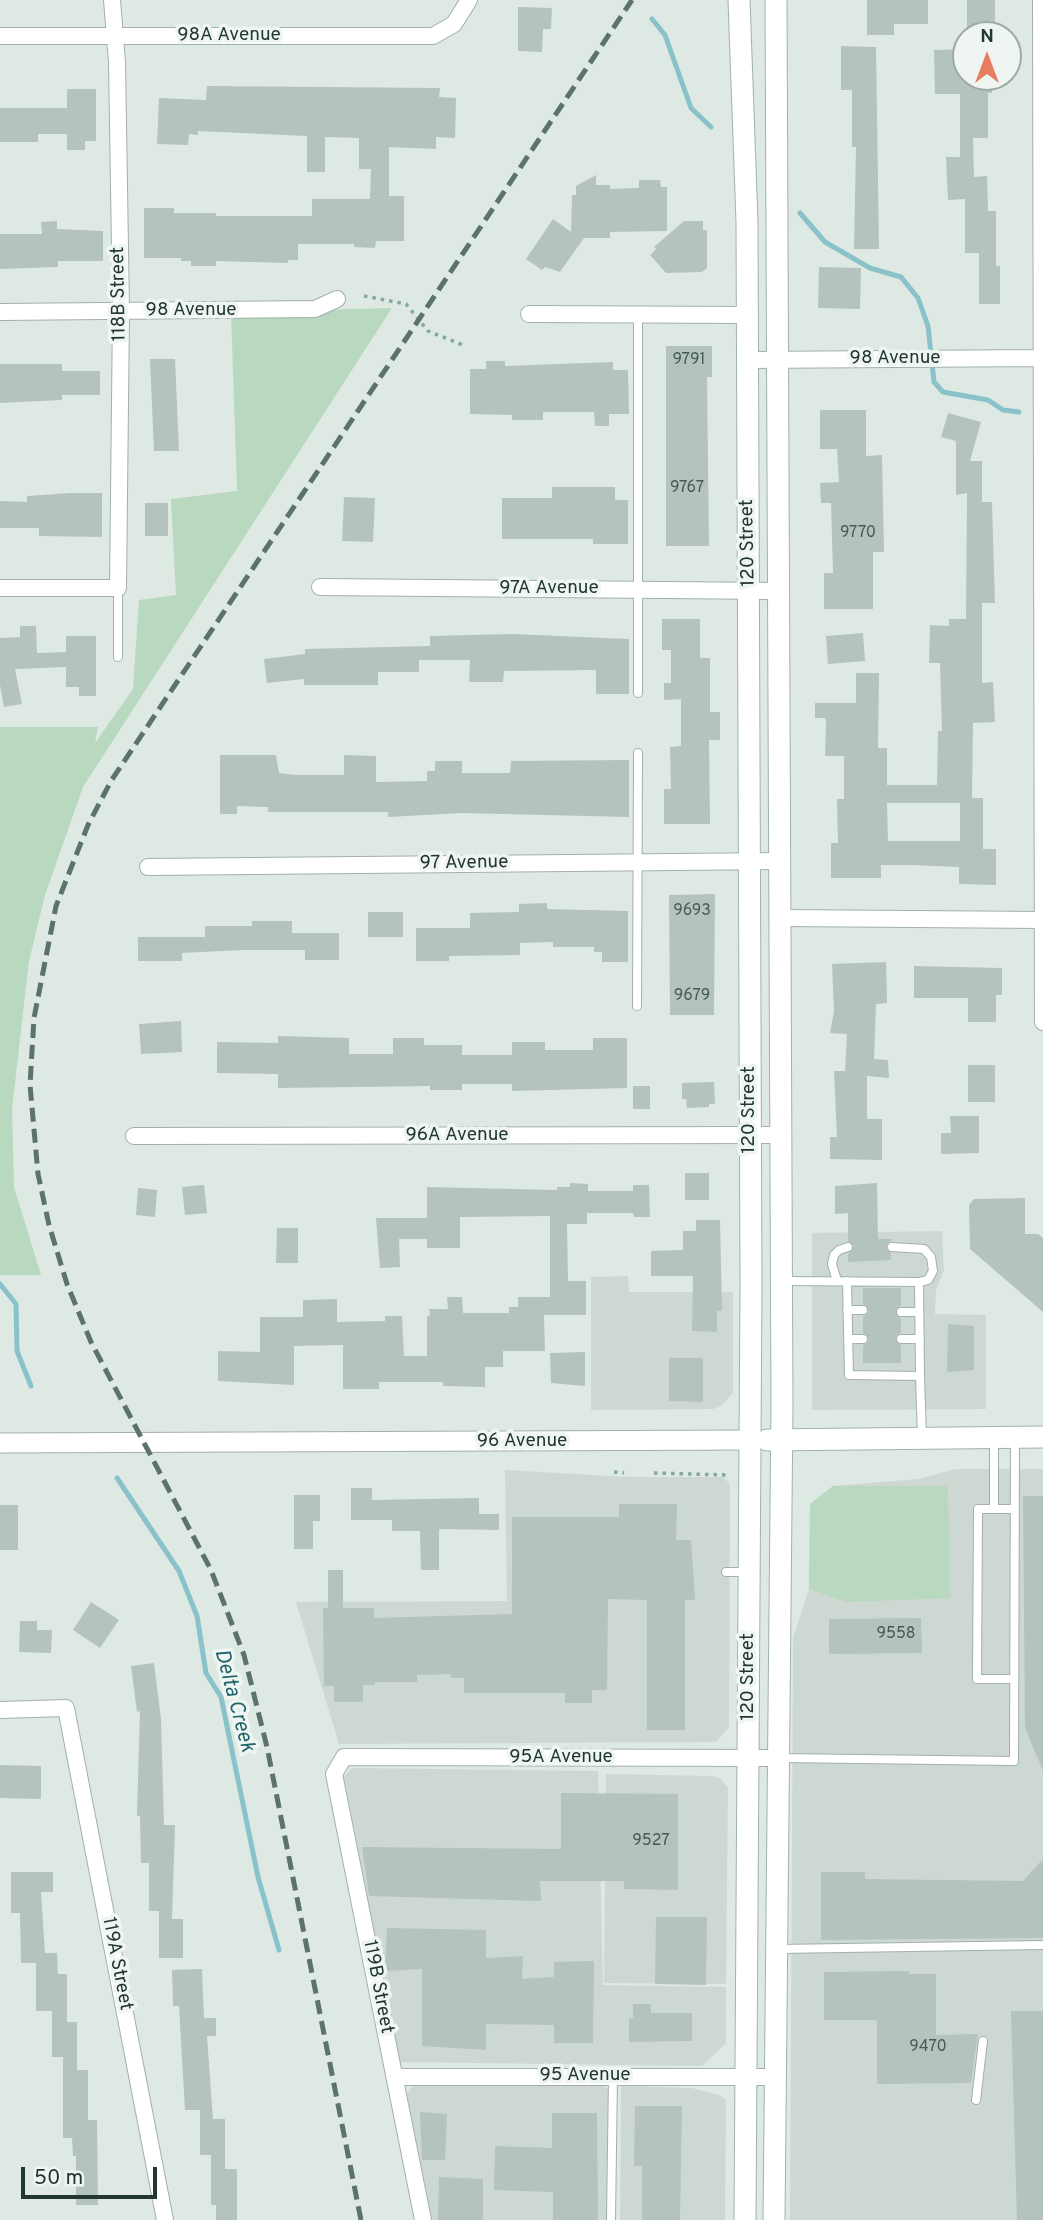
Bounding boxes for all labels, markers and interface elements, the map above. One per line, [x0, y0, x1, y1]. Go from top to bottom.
north arrow [952, 21, 1022, 91]
street label: 98A Avenue [177, 25, 281, 47]
text: N [980, 25, 994, 49]
street label: 118B Street [108, 246, 132, 342]
street label: 98 Avenue [146, 300, 236, 322]
street label: 98 Avenue [850, 348, 940, 370]
house number: 9791 [673, 351, 705, 371]
house number: 9767 [670, 479, 704, 499]
street label: 120 Street [737, 499, 761, 587]
house number: 9770 [840, 524, 876, 544]
street label: 97A Avenue [499, 578, 599, 600]
street label: 97 Avenue [419, 852, 509, 876]
house number: 9693 [673, 902, 711, 922]
house number: 9679 [674, 987, 710, 1007]
street label: 120 Street [739, 1066, 761, 1154]
street label: 96A Avenue [405, 1125, 509, 1147]
street label: 96 Avenue [477, 1431, 567, 1453]
house number: 9558 [876, 1625, 916, 1645]
street label: 120 Street [738, 1633, 760, 1721]
water label: Delta Creek [207, 1647, 259, 1755]
street label: 95A Avenue [509, 1747, 613, 1769]
house number: 9527 [632, 1832, 670, 1852]
street label: 119A Street [96, 1915, 136, 2013]
street label: 119B Street [357, 1938, 397, 2036]
house number: 9470 [909, 2038, 947, 2058]
street label: 95 Avenue [539, 2065, 631, 2087]
scale bar [24, 2154, 161, 2198]
text: 50 m [34, 2165, 83, 2192]

